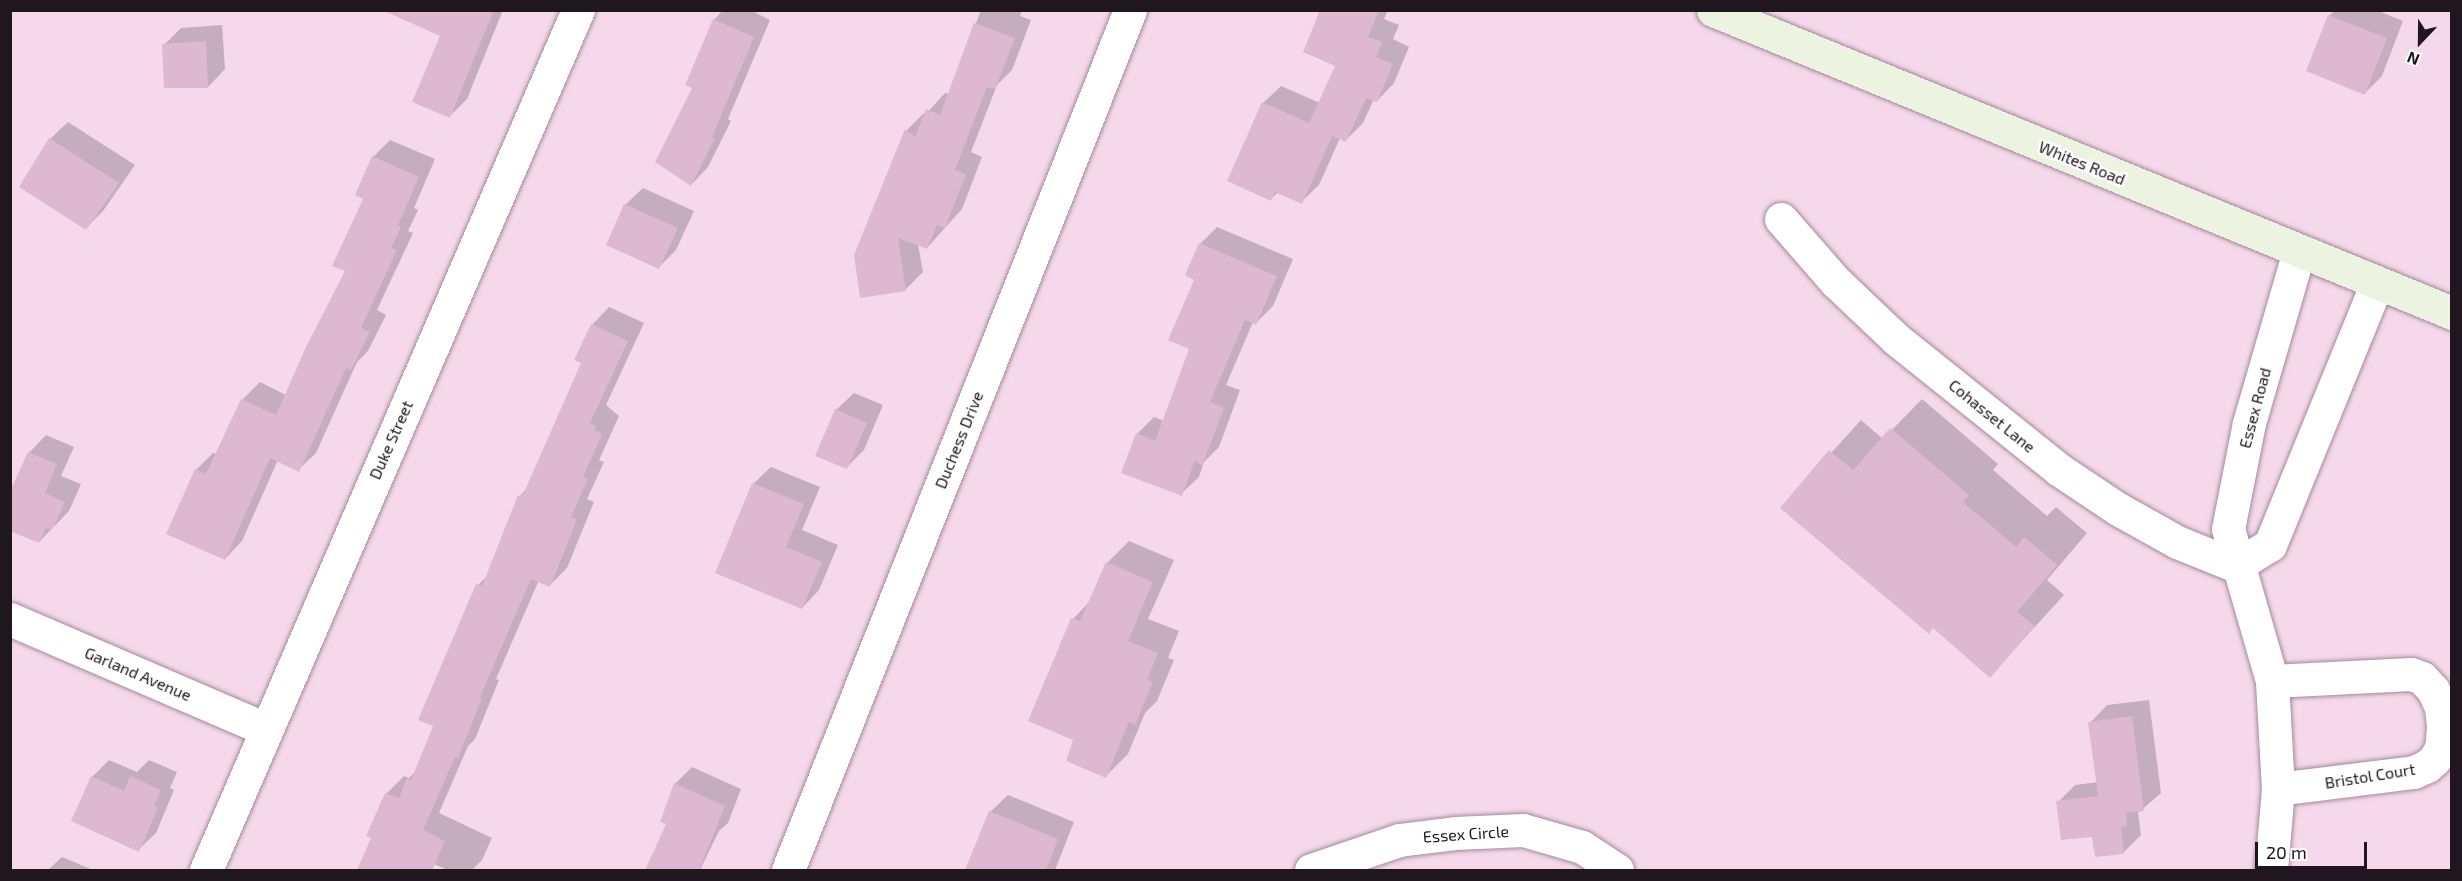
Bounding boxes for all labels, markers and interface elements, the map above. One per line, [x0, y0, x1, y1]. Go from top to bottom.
north arrow [2390, 12, 2450, 72]
text: N [2404, 48, 2422, 70]
street label: Whites Road [2036, 137, 2128, 189]
street label: Essex Road [2235, 366, 2275, 450]
street label: Cohasset Lane [1945, 375, 2039, 457]
street label: Duchess Drive [931, 389, 987, 491]
street label: Duke Street [365, 398, 417, 482]
street label: Garland Avenue [82, 643, 194, 705]
street label: Bristol Court [2323, 759, 2417, 793]
street label: Essex Circle [1422, 821, 1510, 847]
scale bar [2258, 830, 2370, 868]
text: 20 m [2266, 841, 2307, 863]

